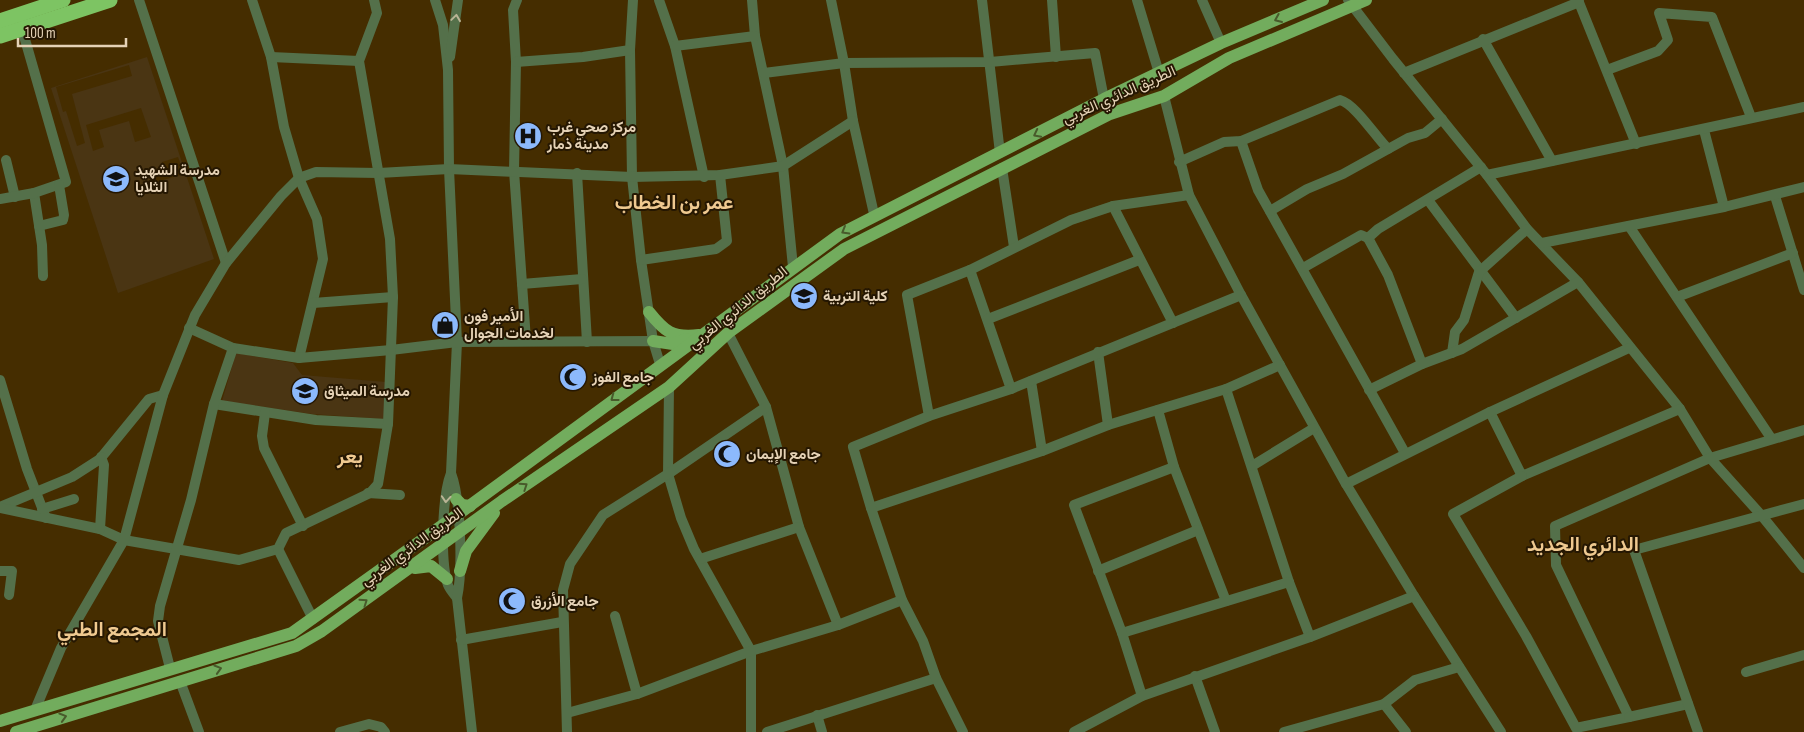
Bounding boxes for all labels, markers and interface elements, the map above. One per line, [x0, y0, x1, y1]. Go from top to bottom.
one-way arrow [1274, 12, 1283, 23]
one-way arrow [450, 13, 460, 22]
scale bar [18, 15, 125, 47]
text: 100 m [25, 24, 56, 43]
street label: الطريق الدائري الغربي [1059, 61, 1180, 131]
place label: مركز صحي غرب مدينة ذمار [546, 118, 636, 154]
hospital icon: مركز صحي غرب مدينة ذمار [513, 121, 543, 151]
one-way arrow [1033, 128, 1042, 138]
place label: مدرسة الشهيد الثلايا [135, 161, 220, 197]
school or university icon: مدرسة الشهيد الثلايا [101, 164, 131, 194]
district label: عمر بن الخطاب [615, 191, 733, 215]
one-way arrow [841, 224, 850, 234]
street label: الطريق الدائري الغربي [684, 262, 793, 356]
school or university icon: كلية التربية [789, 281, 819, 311]
place label: كلية التربية [823, 287, 888, 306]
place label: الأمير فون لخدمات الجوال [464, 307, 554, 343]
shop icon: الأمير فون لخدمات الجوال [430, 310, 460, 340]
mosque icon: جامع الفوز [558, 362, 588, 392]
place label: جامع الفوز [591, 368, 654, 387]
school or university icon: مدرسة الميثاق [290, 376, 320, 406]
place label: مدرسة الميثاق [324, 382, 410, 401]
one-way arrow [610, 392, 620, 401]
mosque icon: جامع الإيمان [712, 439, 742, 469]
district label: يعر [336, 445, 363, 469]
place label: جامع الإيمان [746, 445, 821, 464]
one-way arrow [519, 483, 528, 493]
one-way arrow [440, 495, 451, 503]
street label: الطريق الدائري الغربي [357, 503, 469, 593]
district label: الدائري الجديد [1527, 533, 1639, 561]
mosque icon: جامع الأزرق [497, 586, 527, 616]
place label: جامع الأزرق [531, 592, 599, 611]
one-way arrow [358, 599, 368, 608]
district label: المجمع الطبي [57, 618, 167, 646]
one-way arrow [213, 665, 222, 675]
one-way arrow [58, 713, 66, 723]

